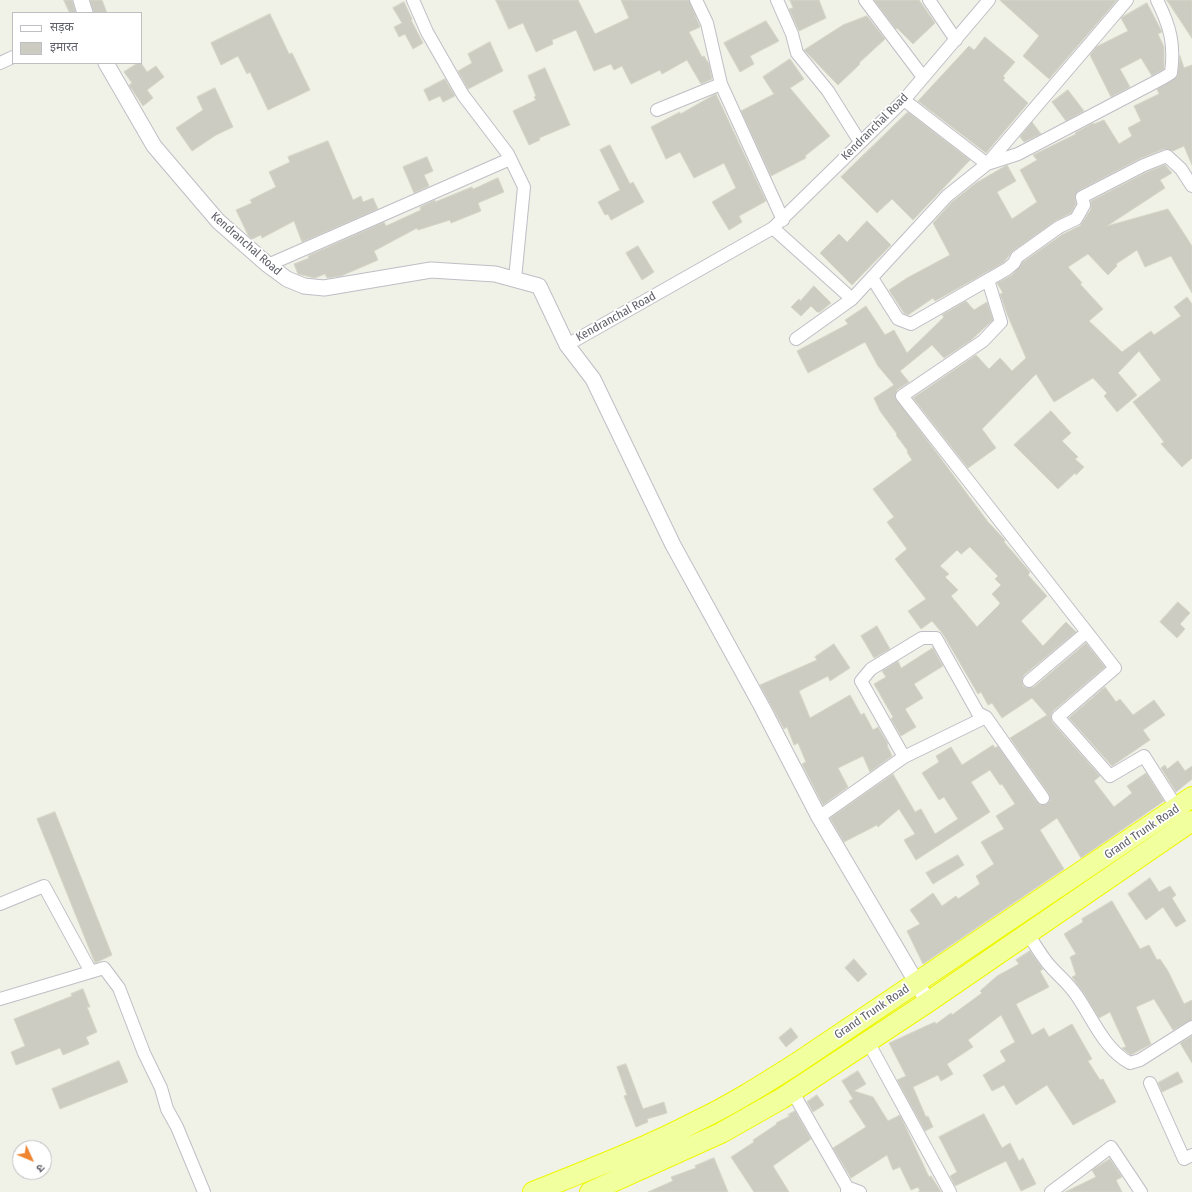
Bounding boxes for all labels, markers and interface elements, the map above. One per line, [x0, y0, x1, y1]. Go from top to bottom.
legend [12, 12, 142, 64]
text: सड़क [50, 20, 74, 34]
text: इमारत [50, 40, 78, 54]
street label: Kendranchal Road [838, 90, 912, 164]
street label: Kendranchal Road [208, 209, 284, 279]
street label: Kendranchal Road [574, 289, 658, 345]
street label: Grand Trunk Road [1102, 802, 1182, 862]
street label: Grand Trunk Road [832, 982, 912, 1042]
north arrow [12, 1140, 52, 1180]
text: उ [33, 1161, 47, 1175]

